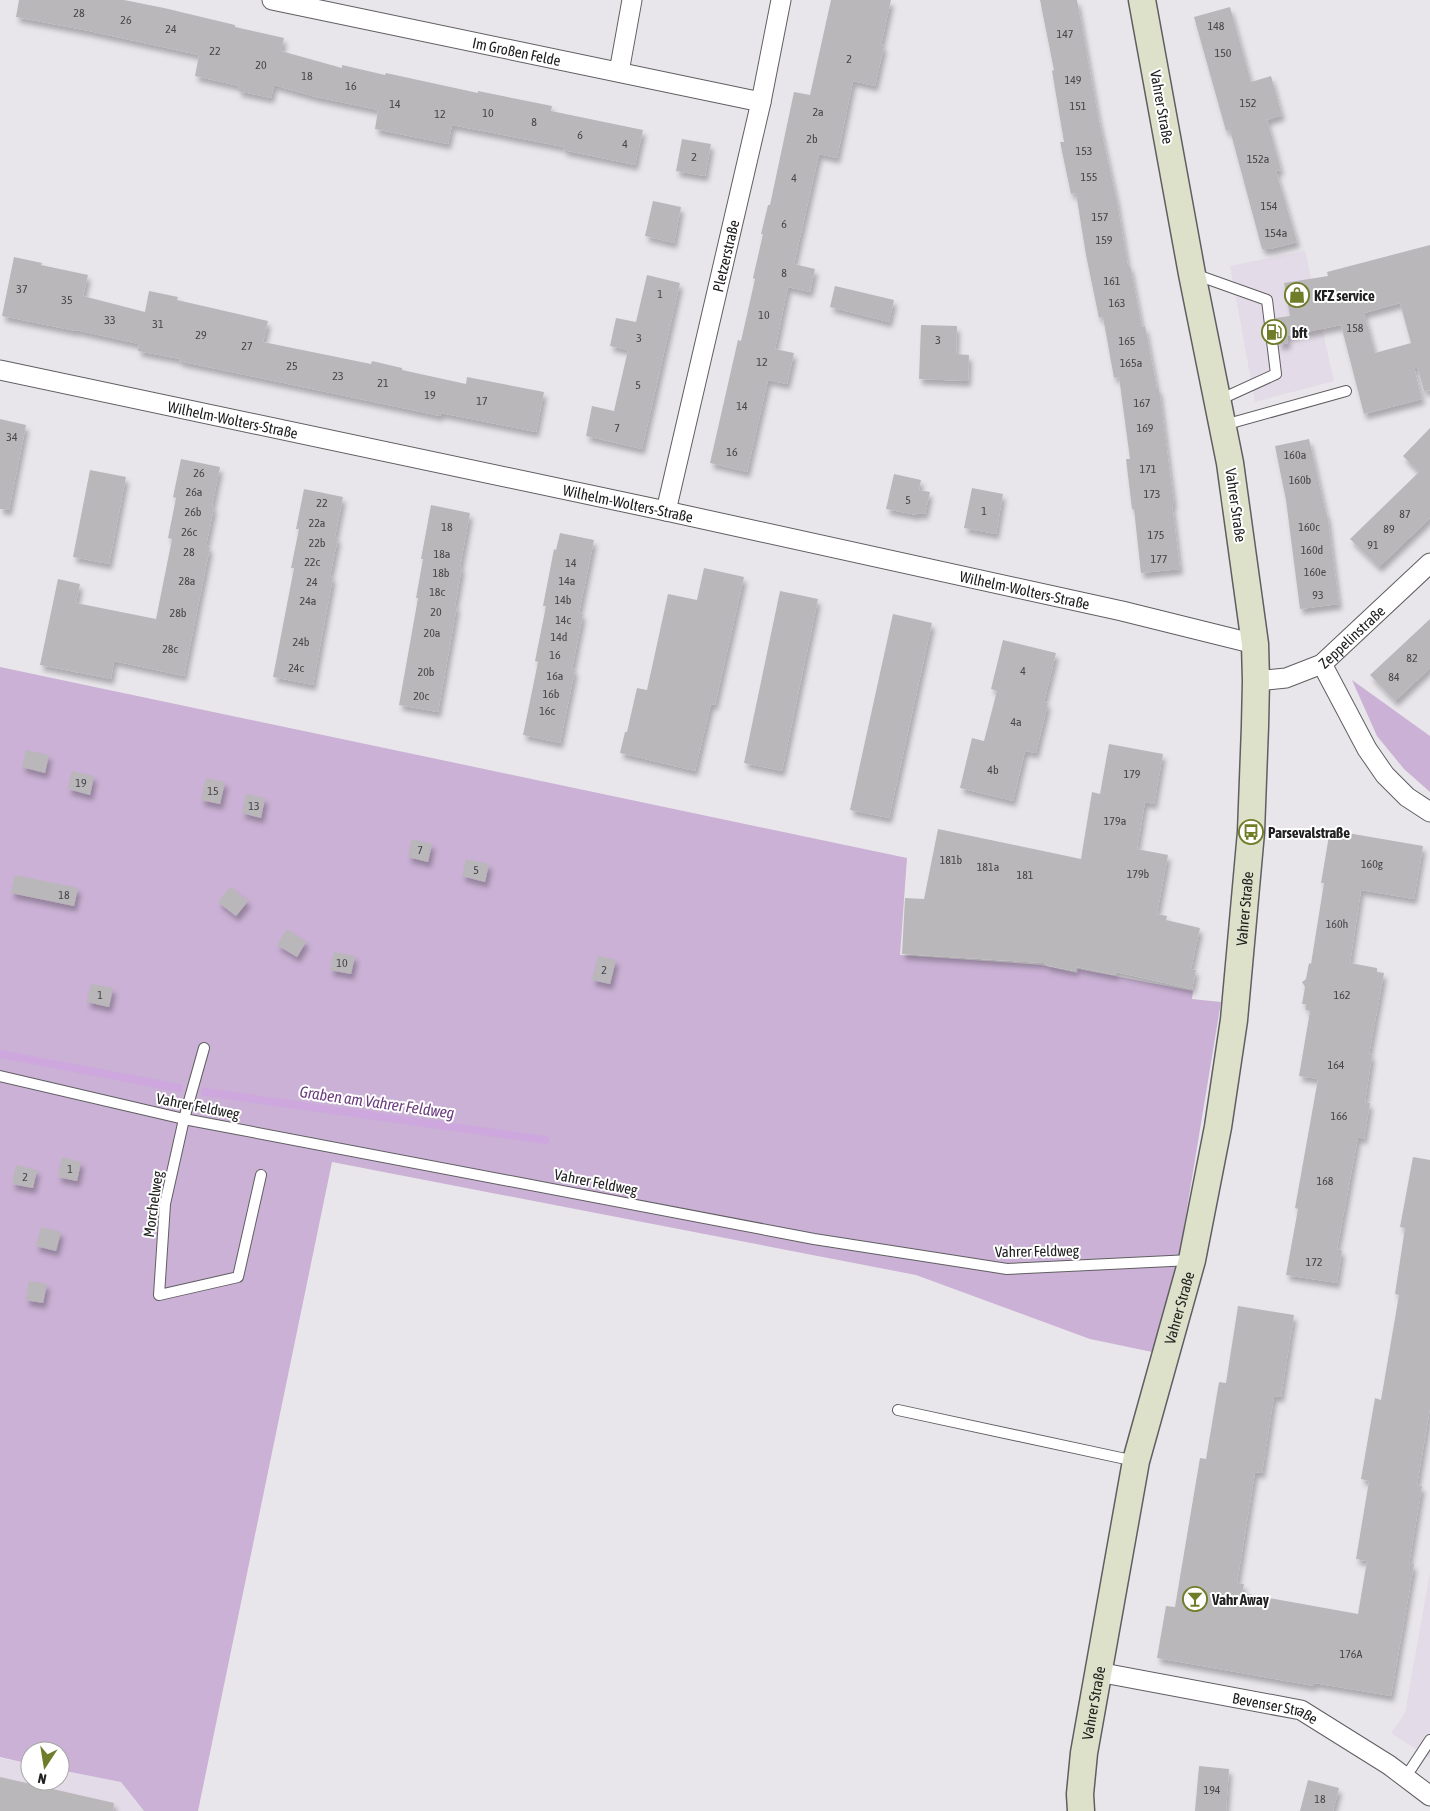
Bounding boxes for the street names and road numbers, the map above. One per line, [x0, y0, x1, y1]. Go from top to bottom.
street label: Im Großen Felde [471, 34, 563, 69]
street label: Vahrer Straße [1147, 69, 1177, 145]
street label: Pletzerstraße [709, 218, 742, 293]
street label: Wilhelm-Wolters-Straße [166, 397, 300, 441]
street label: Vahrer Straße [1222, 467, 1250, 543]
street label: Wilhelm-Wolters-Straße [561, 481, 695, 525]
street label: Wilhelm-Wolters-Straße [958, 567, 1091, 612]
street label: Zeppelinstraße [1315, 602, 1388, 671]
street label: Vahrer Straße [1232, 871, 1256, 947]
street label: Vahrer Feldweg [155, 1090, 242, 1123]
street label: Vahrer Feldweg [553, 1166, 640, 1199]
street label: Morchelweg [140, 1169, 166, 1238]
street label: Vahrer Feldweg [995, 1242, 1080, 1260]
street label: Vahrer Straße [1161, 1269, 1197, 1346]
street label: Vahrer Straße [1078, 1665, 1108, 1741]
street label: Bevenser Straße [1231, 1689, 1321, 1727]

